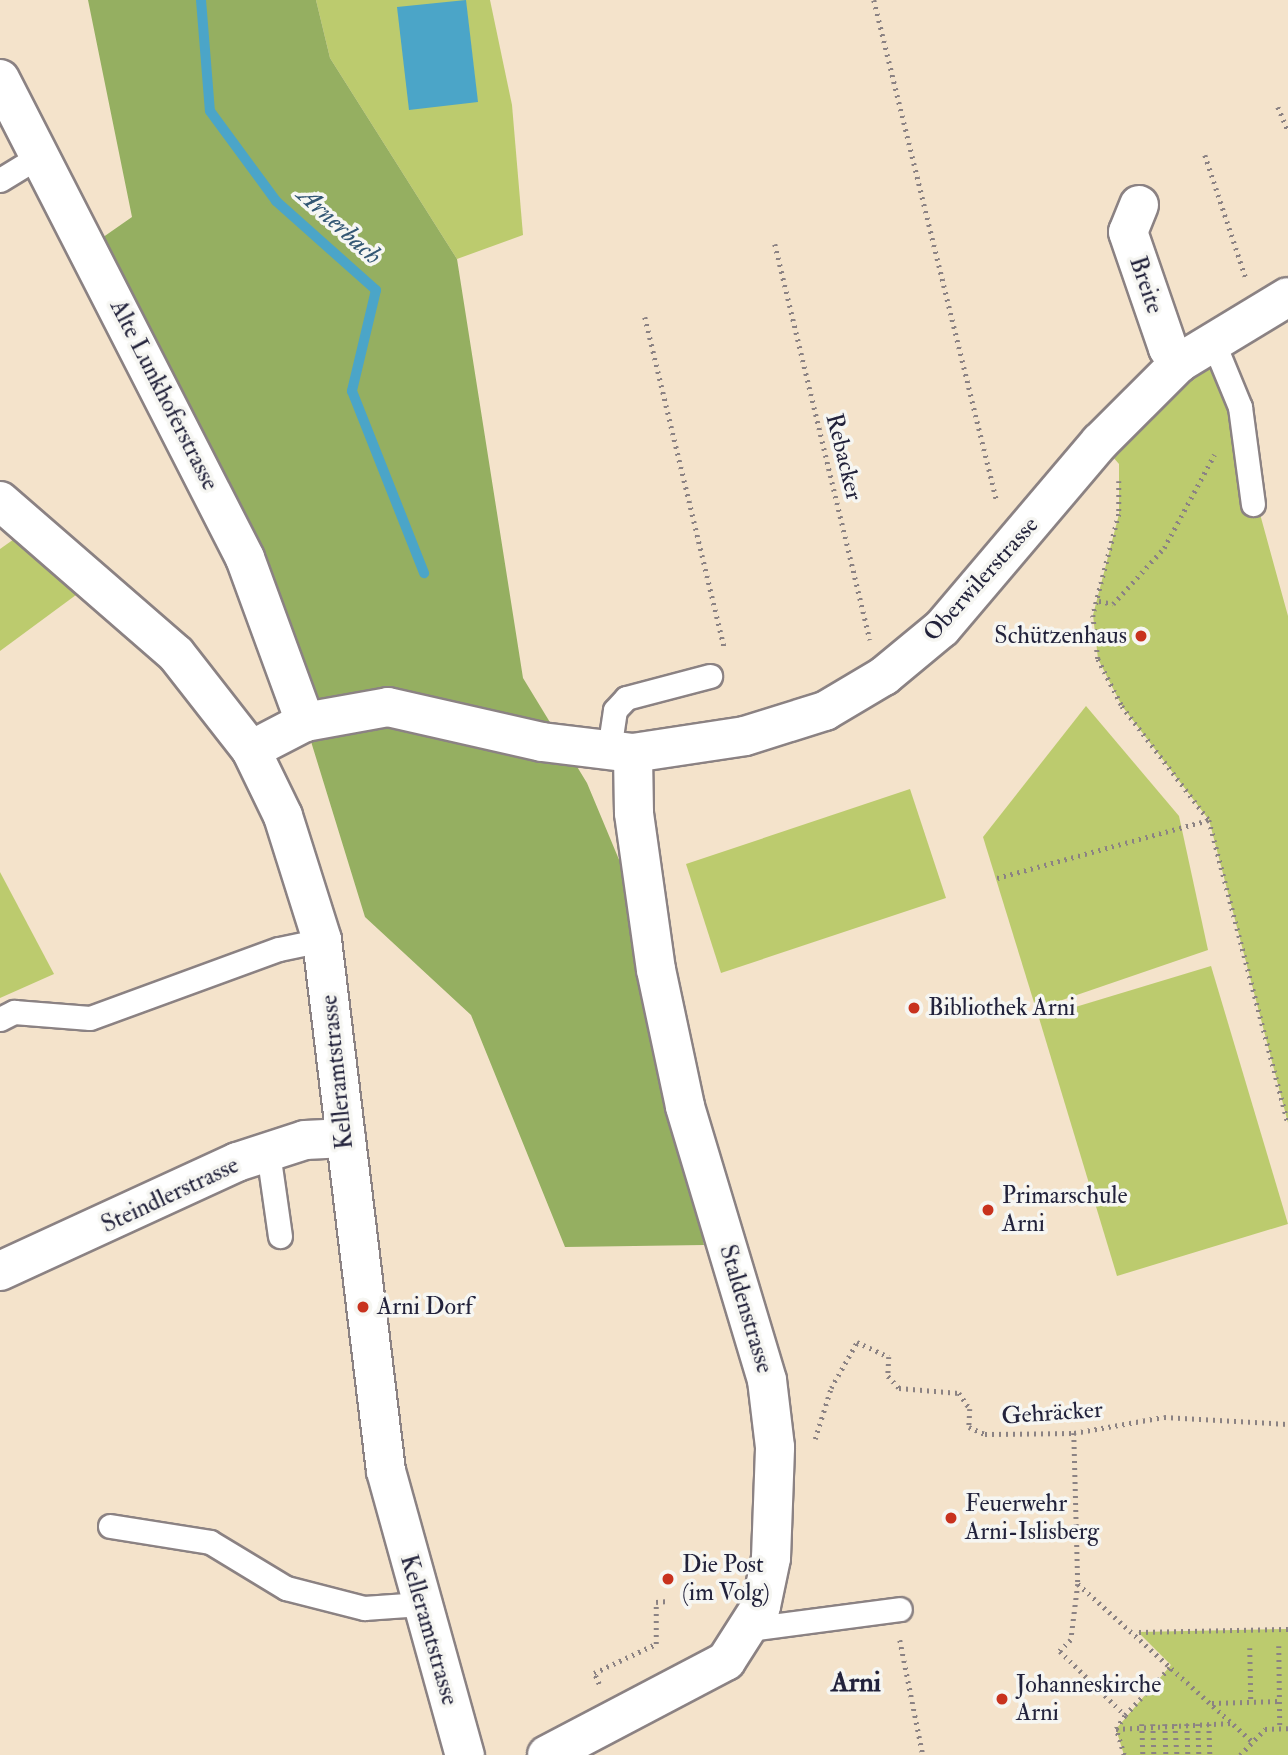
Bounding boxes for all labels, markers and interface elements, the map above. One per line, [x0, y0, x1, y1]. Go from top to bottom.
water label: Arnerbach [290, 180, 388, 272]
street label: Breite [1123, 253, 1169, 317]
street label: Alte Lunkhoferstrasse [104, 295, 224, 495]
street label: Rebacker [819, 411, 869, 503]
street label: Oberwilerstrasse [918, 511, 1044, 647]
place label: Schützenhaus [994, 622, 1127, 650]
marker: Schützenhaus [1133, 628, 1149, 644]
street label: Kelleramtstrasse [315, 993, 359, 1151]
place label: Bibliothek Arni [928, 994, 1075, 1022]
marker: Bibliothek Arni [906, 1000, 922, 1016]
street label: Steindlerstrasse [97, 1151, 243, 1239]
place label: Primarschule Arni [1002, 1182, 1127, 1238]
marker: Primarschule Arni [980, 1202, 996, 1218]
street label: Staldenstrasse [713, 1241, 779, 1377]
place label: Arni Dorf [377, 1293, 473, 1321]
marker: Arni Dorf [355, 1299, 371, 1315]
street label: Gehräcker [1000, 1395, 1104, 1431]
place label: Feuerwehr Arni-Islisberg [965, 1490, 1099, 1546]
marker: Feuerwehr Arni-Islisberg [943, 1510, 959, 1526]
place label: Die Post (im Volg) [682, 1551, 770, 1607]
street label: Kelleramtstrasse [394, 1552, 464, 1708]
marker: Die Post (im Volg) [660, 1571, 676, 1587]
district label: Arni [831, 1666, 881, 1700]
place label: Johanneskirche Arni [1016, 1671, 1161, 1727]
marker: Johanneskirche Arni [994, 1691, 1010, 1707]

